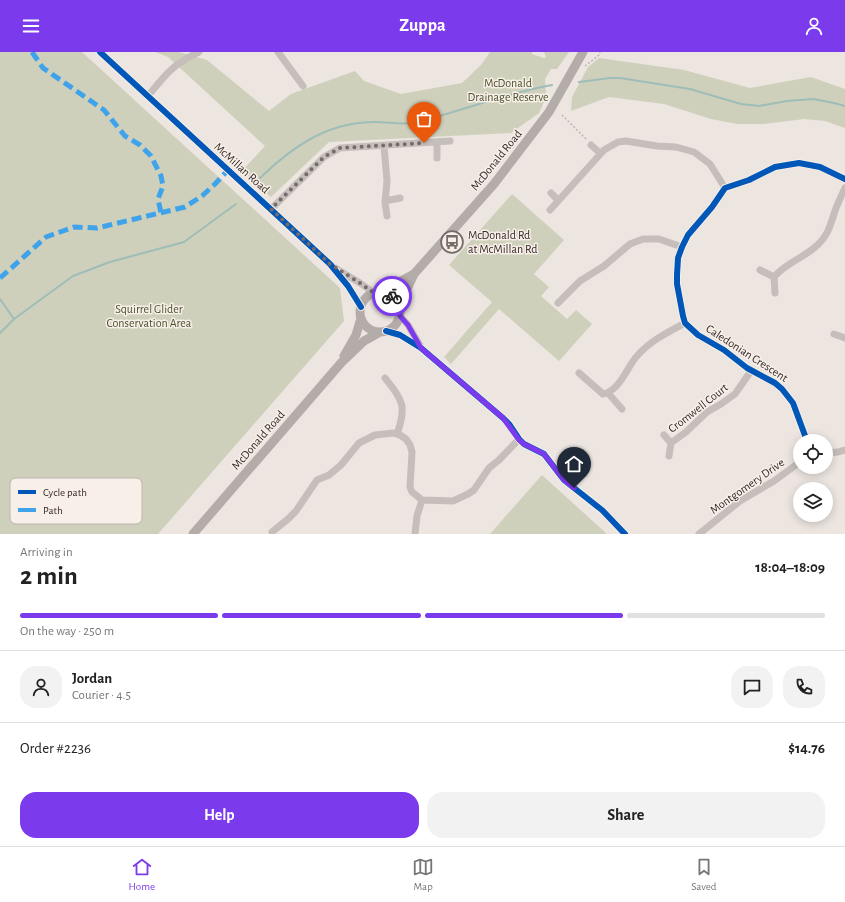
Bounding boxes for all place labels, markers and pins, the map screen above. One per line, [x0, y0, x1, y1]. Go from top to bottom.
pin [407, 102, 441, 143]
bus stop icon: McDonald Rd at McMillan Rd [439, 229, 465, 255]
place label: McDonald Rd at McMillan Rd [468, 229, 538, 255]
pin [557, 447, 591, 488]

